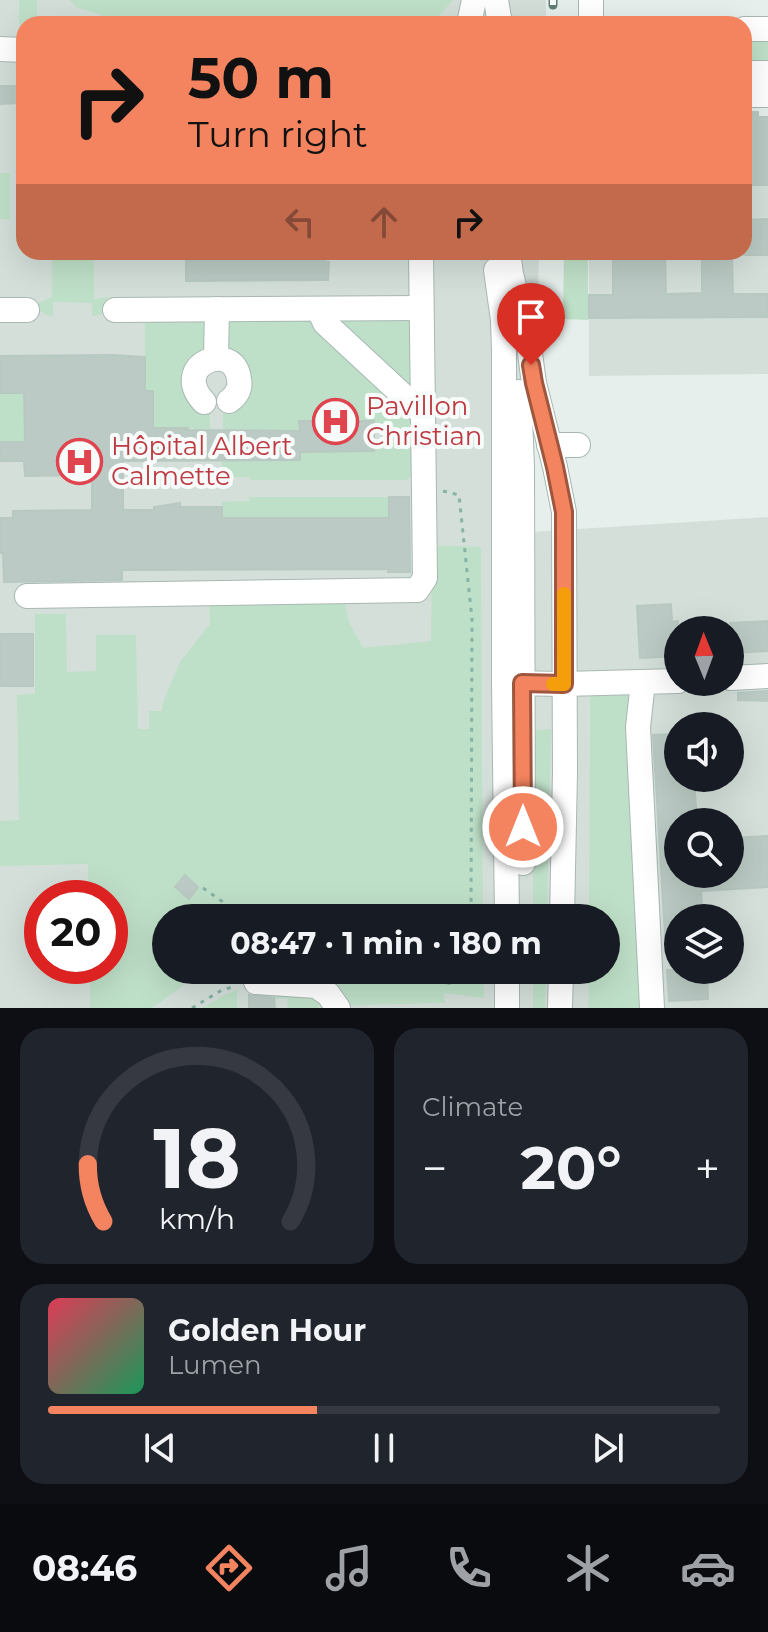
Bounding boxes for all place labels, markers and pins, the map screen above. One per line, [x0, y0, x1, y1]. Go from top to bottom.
pin [497, 283, 565, 365]
place label: Pavillon Christian [366, 390, 482, 452]
hospital icon: Pavillon Christian [311, 397, 359, 445]
place label: Hôpital Albert Calmette [111, 430, 292, 492]
hospital icon: Hôpital Albert Calmette [56, 437, 104, 485]

